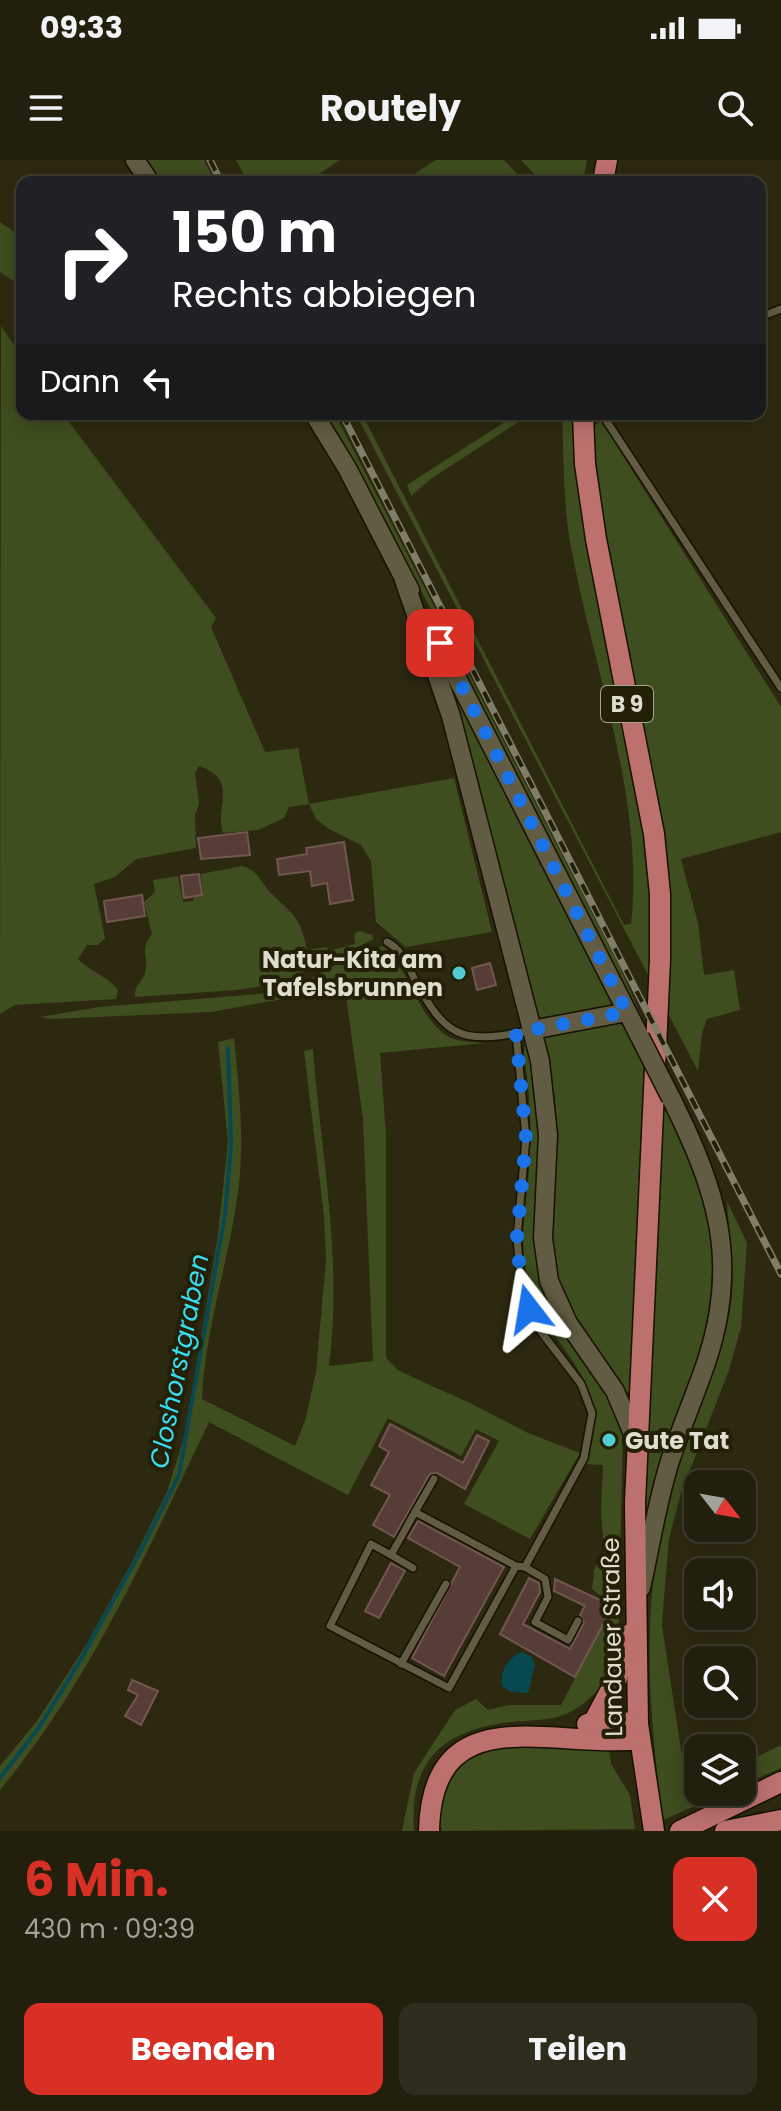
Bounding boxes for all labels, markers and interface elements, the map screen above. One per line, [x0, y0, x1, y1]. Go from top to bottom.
text: 09:33 [40, 6, 123, 49]
text: Routely [320, 83, 461, 134]
icon: menu [24, 86, 68, 130]
icon: search [713, 86, 757, 130]
text: 150 m [172, 193, 337, 272]
icon: right [40, 208, 144, 312]
text: Rechts abbiegen [172, 269, 477, 320]
text: Dann [40, 360, 120, 403]
icon: left [136, 360, 180, 404]
pin [406, 609, 474, 677]
icon: arrive [418, 621, 462, 665]
road number: B 9 [601, 686, 653, 722]
place label: Natur-Kita am Tafelsbrunnen [262, 943, 443, 1004]
marker: Natur-Kita am Tafelsbrunnen [450, 964, 468, 982]
water label: Closhorstgraben [141, 1251, 217, 1471]
position arrow [487, 1267, 571, 1351]
place label: Gute Tat [625, 1424, 729, 1457]
marker: Gute Tat [600, 1431, 618, 1449]
north arrow [684, 1470, 756, 1542]
map controls [684, 1470, 756, 1806]
street label: Landauer Straße [594, 1537, 630, 1737]
button: sound [684, 1558, 756, 1630]
button: search [684, 1646, 756, 1718]
button: layers [684, 1734, 756, 1806]
text: 6 Min. [24, 1846, 169, 1913]
button: close [673, 1857, 757, 1941]
text: 430 m · 09:39 [24, 1911, 195, 1947]
button: Beenden [24, 2003, 383, 2095]
button: Teilen [399, 2003, 757, 2095]

